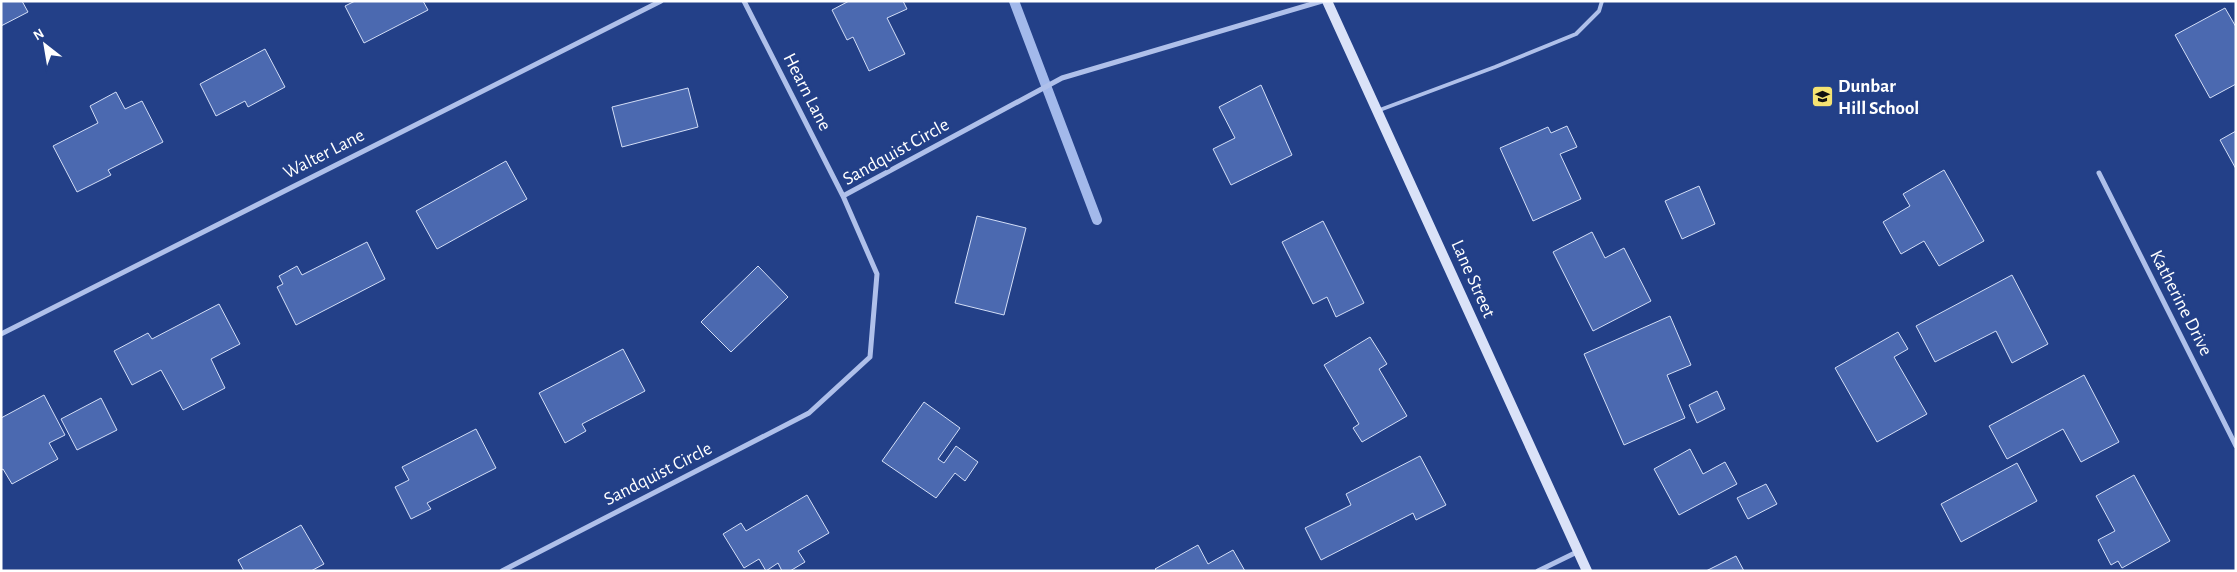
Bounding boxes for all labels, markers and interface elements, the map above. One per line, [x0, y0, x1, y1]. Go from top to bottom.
north arrow [20, 20, 70, 70]
text: N [31, 26, 47, 43]
street label: Hearn Lane [779, 50, 835, 134]
place label: Dunbar Hill School [1838, 77, 1919, 118]
school or university icon: Dunbar Hill School [1810, 85, 1834, 109]
street label: Sandquist Circle [840, 115, 952, 189]
street label: Walter Lane [280, 125, 368, 183]
street label: Lane Street [1447, 237, 1499, 321]
street label: Katherine Drive [2146, 247, 2216, 359]
street label: Sandquist Circle [601, 439, 715, 509]

